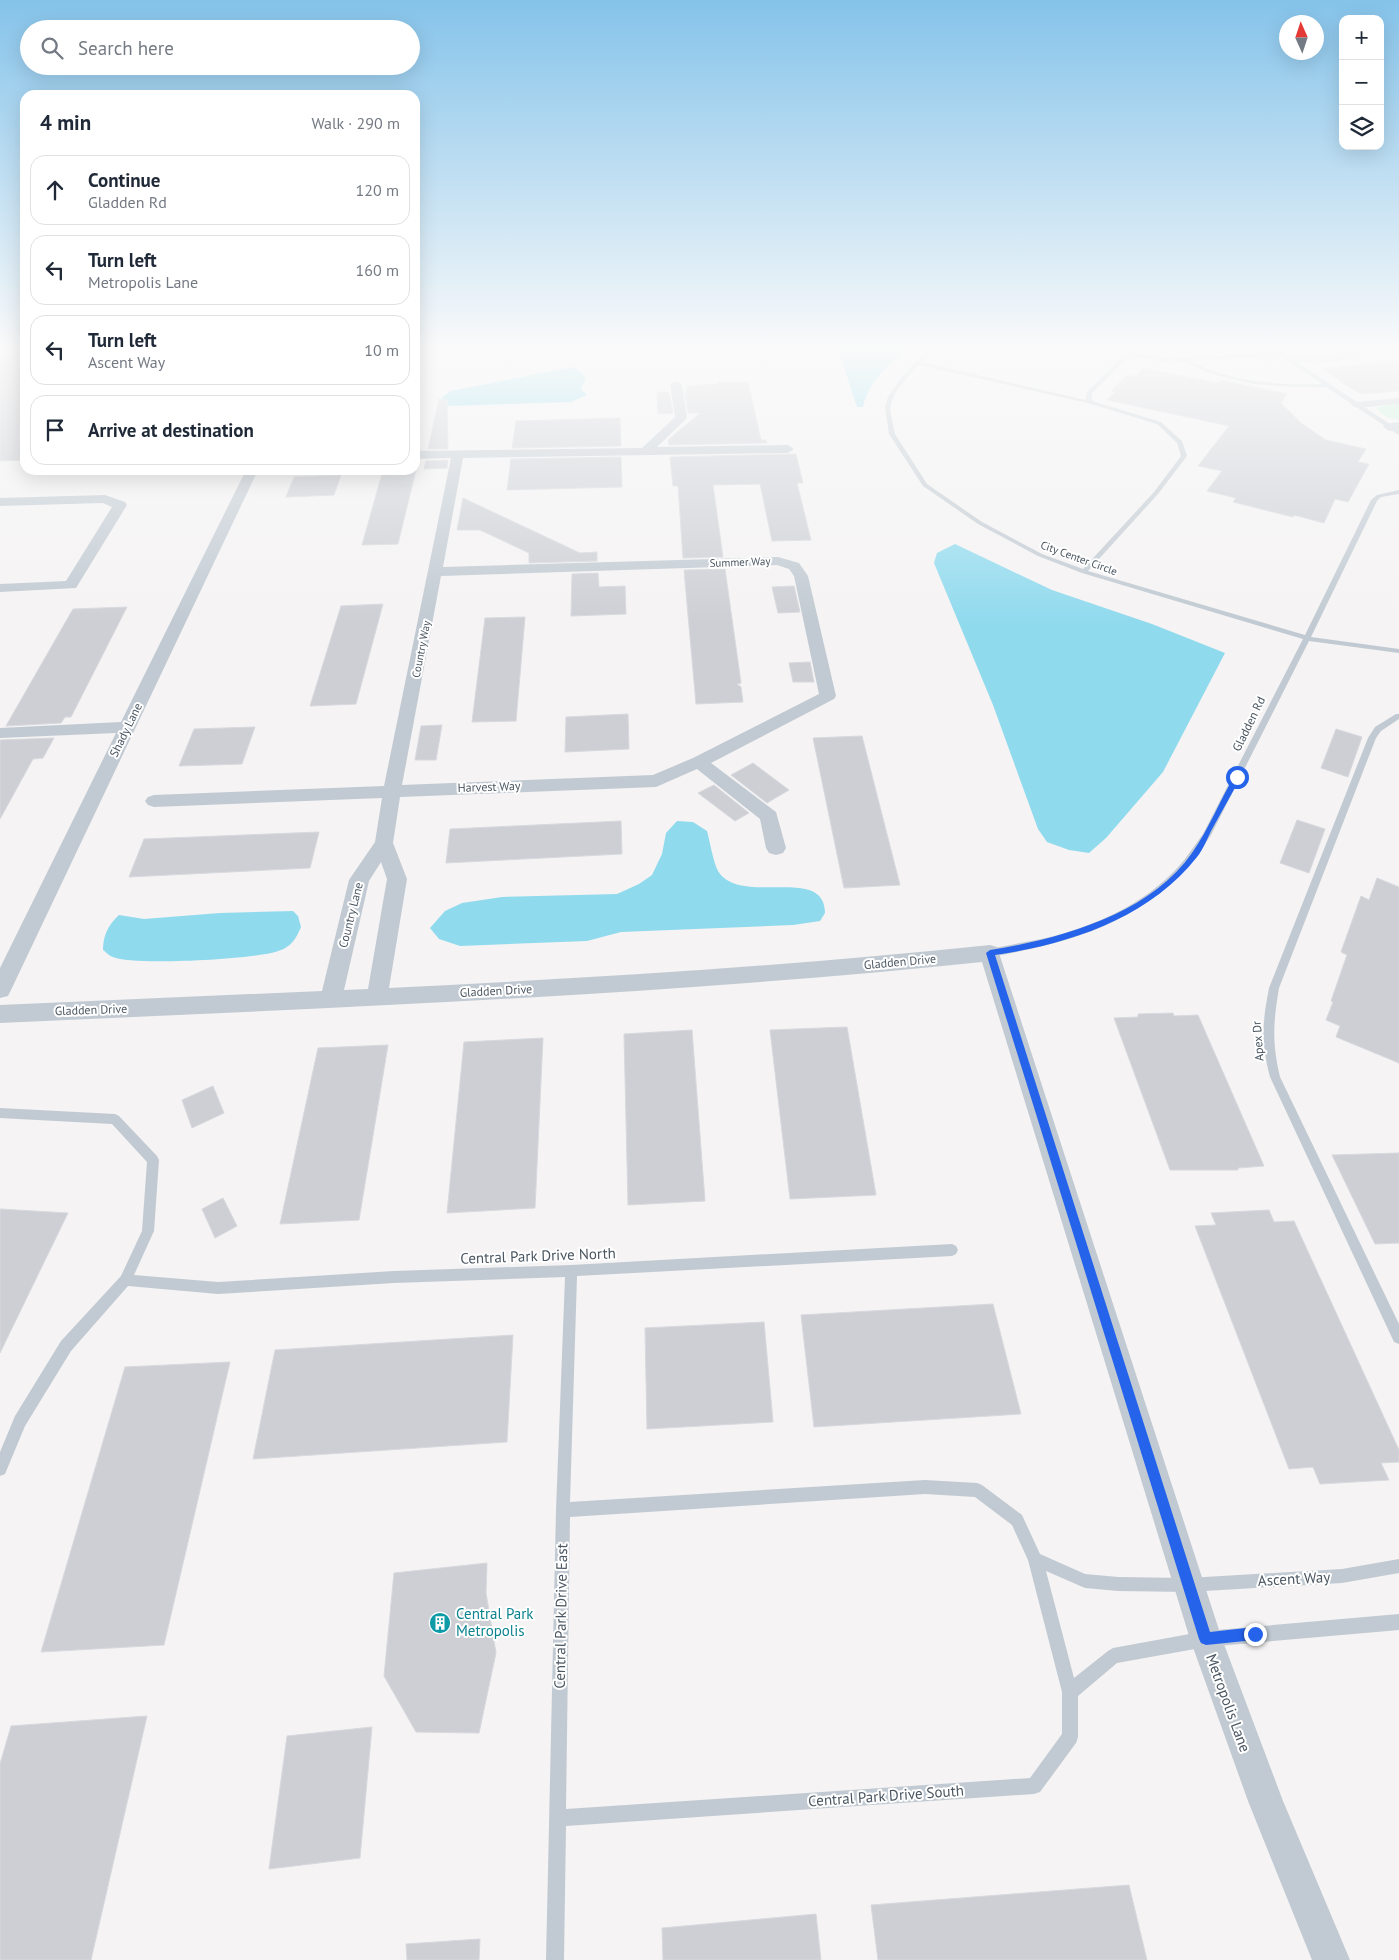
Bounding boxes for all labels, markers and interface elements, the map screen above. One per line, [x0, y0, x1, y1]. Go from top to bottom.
north arrow [1279, 15, 1324, 60]
map controls [1339, 15, 1384, 150]
button: + [1339, 15, 1384, 60]
search box [20, 20, 420, 75]
icon: search [38, 34, 66, 62]
text: Search here [78, 36, 174, 60]
button: − [1339, 60, 1384, 105]
button: layers [1339, 105, 1384, 150]
text: 4 min [40, 109, 91, 136]
text: Walk · 290 m [311, 113, 400, 133]
text: Continue [88, 168, 160, 192]
icon: ahead [41, 176, 69, 204]
text: 120 m [356, 180, 399, 200]
text: Gladden Rd [88, 192, 167, 212]
text: Turn left [88, 248, 157, 272]
icon: left [41, 256, 69, 284]
text: 160 m [356, 260, 399, 280]
text: Metropolis Lane [88, 272, 198, 292]
text: Turn left [88, 328, 157, 352]
icon: left [41, 336, 69, 364]
text: 10 m [364, 340, 399, 360]
text: Ascent Way [88, 352, 165, 372]
icon: arrive [41, 416, 69, 444]
text: Arrive at destination [88, 418, 254, 442]
street label: City Center Circle [1039, 538, 1120, 579]
street label: Summer Way [709, 554, 772, 570]
street label: Country Way [409, 618, 434, 679]
street label: Gladden Rd [1229, 694, 1268, 754]
street label: Shady Lane [106, 700, 145, 759]
route start [1226, 766, 1249, 789]
street label: Harvest Way [457, 778, 521, 795]
street label: Country Lane [335, 881, 366, 949]
street label: Gladden Drive [863, 951, 937, 972]
street label: Gladden Drive [459, 981, 533, 1000]
street label: Gladden Drive [55, 1001, 127, 1018]
street label: Apex Dr [1249, 1020, 1266, 1062]
street label: Central Park Drive North [460, 1243, 616, 1268]
street label: Central Park Drive East [550, 1543, 571, 1689]
street label: Ascent Way [1257, 1567, 1331, 1590]
place label: Central Park Metropolis [456, 1604, 534, 1640]
building icon: Central Park Metropolis [428, 1611, 452, 1635]
route end [1244, 1623, 1267, 1646]
street label: Metropolis Lane [1202, 1651, 1255, 1755]
street label: Central Park Drive South [807, 1781, 964, 1810]

